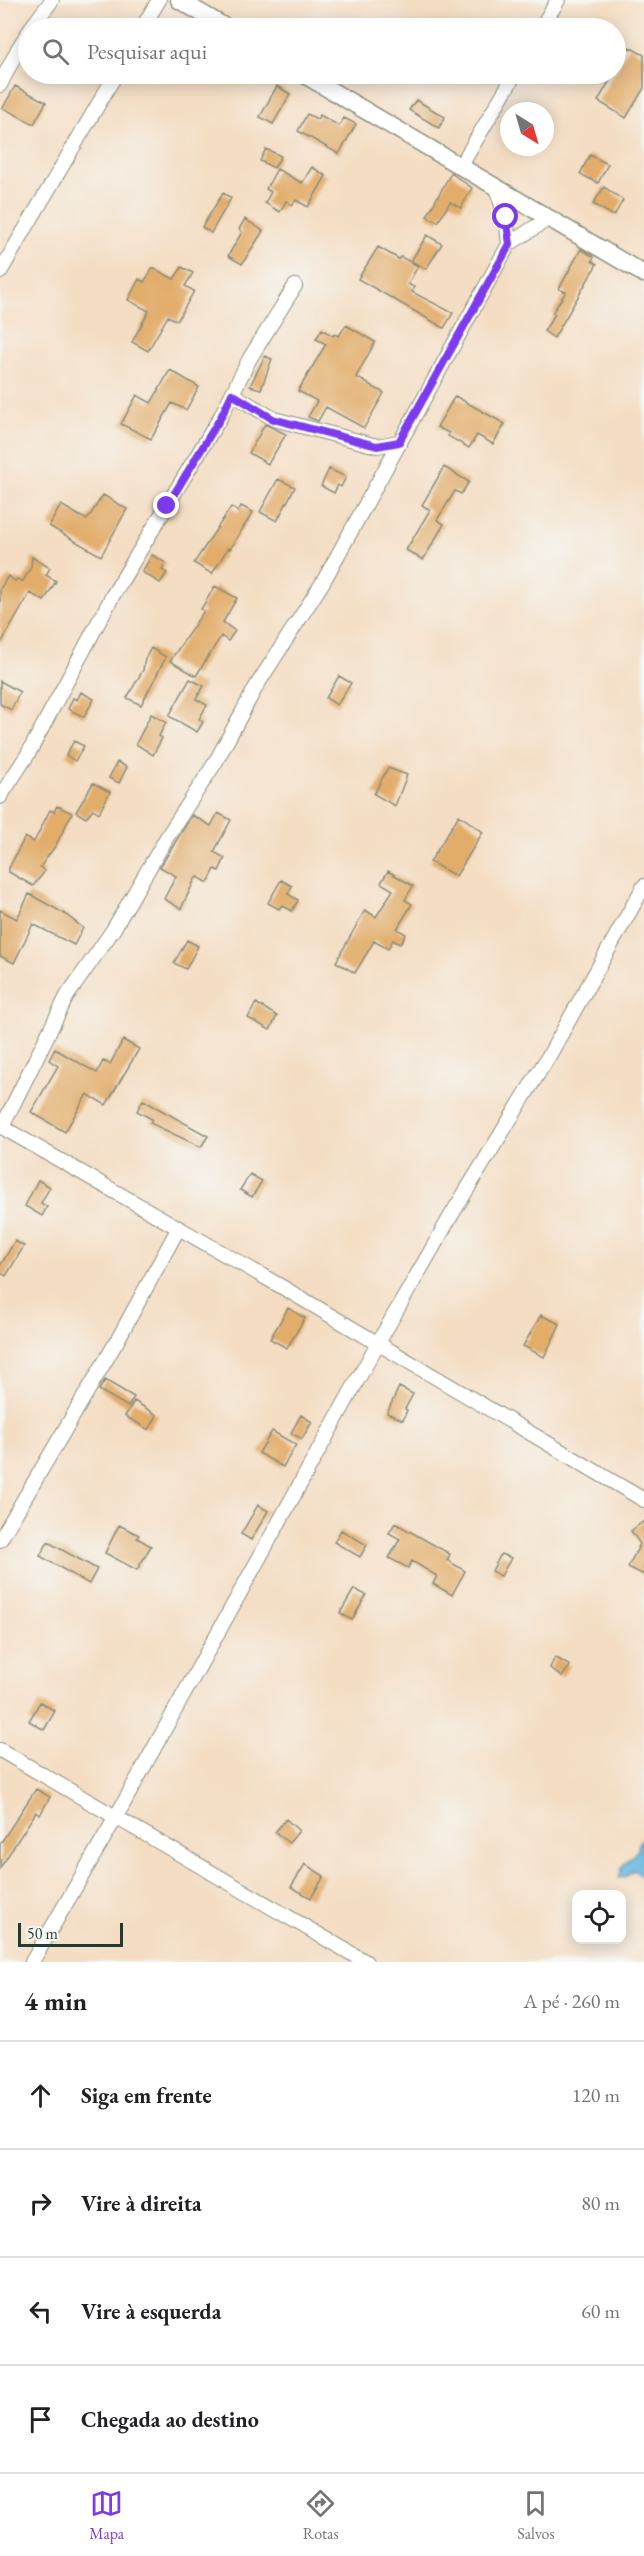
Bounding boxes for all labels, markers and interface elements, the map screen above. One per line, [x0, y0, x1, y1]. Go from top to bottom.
search box [18, 18, 626, 84]
icon: search [39, 35, 72, 68]
text: Pesquisar aqui [87, 37, 207, 66]
north arrow [500, 102, 554, 156]
route start [492, 203, 518, 229]
route end [153, 492, 179, 518]
map controls [572, 1890, 626, 1944]
button: locate [572, 1890, 626, 1944]
scale bar [18, 1920, 123, 1948]
text: 50 m [27, 1923, 58, 1944]
text: 4 min [24, 1984, 87, 2018]
text: A pé · 260 m [524, 1988, 620, 2014]
icon: ahead [24, 2079, 57, 2112]
text: Siga em frente [81, 2081, 212, 2110]
text: 120 m [572, 2082, 620, 2108]
icon: right [24, 2187, 57, 2220]
text: Vire à direita [81, 2189, 202, 2218]
text: 80 m [581, 2190, 620, 2216]
icon: left [24, 2295, 57, 2328]
text: Vire à esquerda [81, 2297, 221, 2326]
text: 60 m [581, 2298, 620, 2324]
icon: arrive [24, 2403, 57, 2436]
text: Chegada ao destino [81, 2405, 259, 2434]
tab: Mapa [89, 2487, 124, 2544]
tab: Rotas [303, 2487, 339, 2544]
tab: Salvos [517, 2487, 555, 2544]

